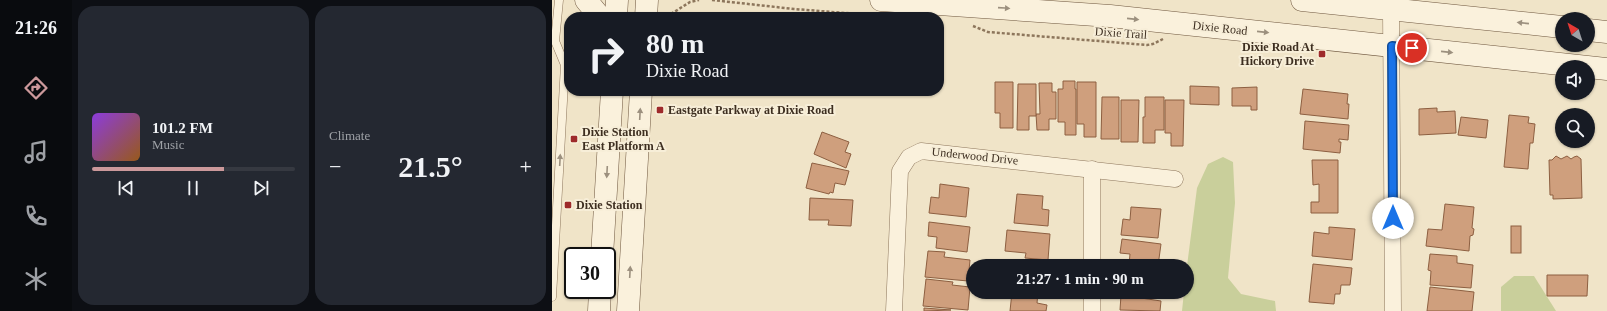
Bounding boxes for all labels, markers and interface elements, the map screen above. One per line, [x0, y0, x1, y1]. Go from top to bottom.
one-way arrow [998, 5, 1010, 12]
north arrow [1555, 12, 1595, 52]
map controls [1555, 12, 1595, 148]
one-way arrow [1127, 15, 1139, 22]
text: 21:26 [15, 18, 57, 38]
street label: Dixie Road [1192, 18, 1248, 38]
one-way arrow [1517, 20, 1529, 26]
street label: Dixie Trail [1094, 24, 1148, 42]
icon: right [580, 28, 632, 80]
text: 80 m [646, 28, 704, 59]
one-way arrow [1256, 29, 1269, 36]
pin [1395, 31, 1429, 65]
icon: arrive [1401, 37, 1423, 59]
place label: Dixie Road At Hickory Drive [1240, 40, 1315, 68]
marker: Dixie Road At Hickory Drive [1317, 49, 1327, 59]
one-way arrow [1441, 49, 1454, 55]
button: sound [1555, 60, 1595, 100]
text: Dixie Road [646, 61, 729, 81]
icon: directions [22, 74, 50, 102]
place label: Eastgate Parkway at Dixie Road [668, 103, 834, 117]
marker: Eastgate Parkway at Dixie Road [655, 105, 665, 115]
one-way arrow [636, 108, 643, 120]
button: search [1555, 108, 1595, 148]
text: 101.2 FM [152, 120, 213, 136]
place label: Dixie Station East Platform A [582, 125, 665, 153]
text: Climate [329, 128, 370, 143]
marker: Dixie Station East Platform A [569, 134, 579, 144]
text: Music [152, 137, 185, 152]
icon: music [22, 138, 50, 166]
street label: Underwood Drive [931, 144, 1019, 168]
text: 21.5° [398, 150, 463, 183]
text: − [329, 154, 341, 179]
text: + [520, 154, 532, 179]
one-way arrow [556, 154, 563, 166]
one-way arrow [603, 166, 610, 178]
icon: previous [115, 177, 137, 199]
icon: pause [182, 177, 204, 199]
icon: next [250, 177, 272, 199]
position arrow [1372, 197, 1414, 239]
place label: Dixie Station [576, 198, 643, 212]
marker: Dixie Station [563, 200, 573, 210]
icon: phone [22, 202, 50, 230]
speed limit sign: 30 [564, 247, 616, 299]
icon: climate [22, 265, 50, 293]
one-way arrow [627, 266, 634, 278]
text: 21:27 · 1 min · 90 m [1016, 271, 1144, 287]

